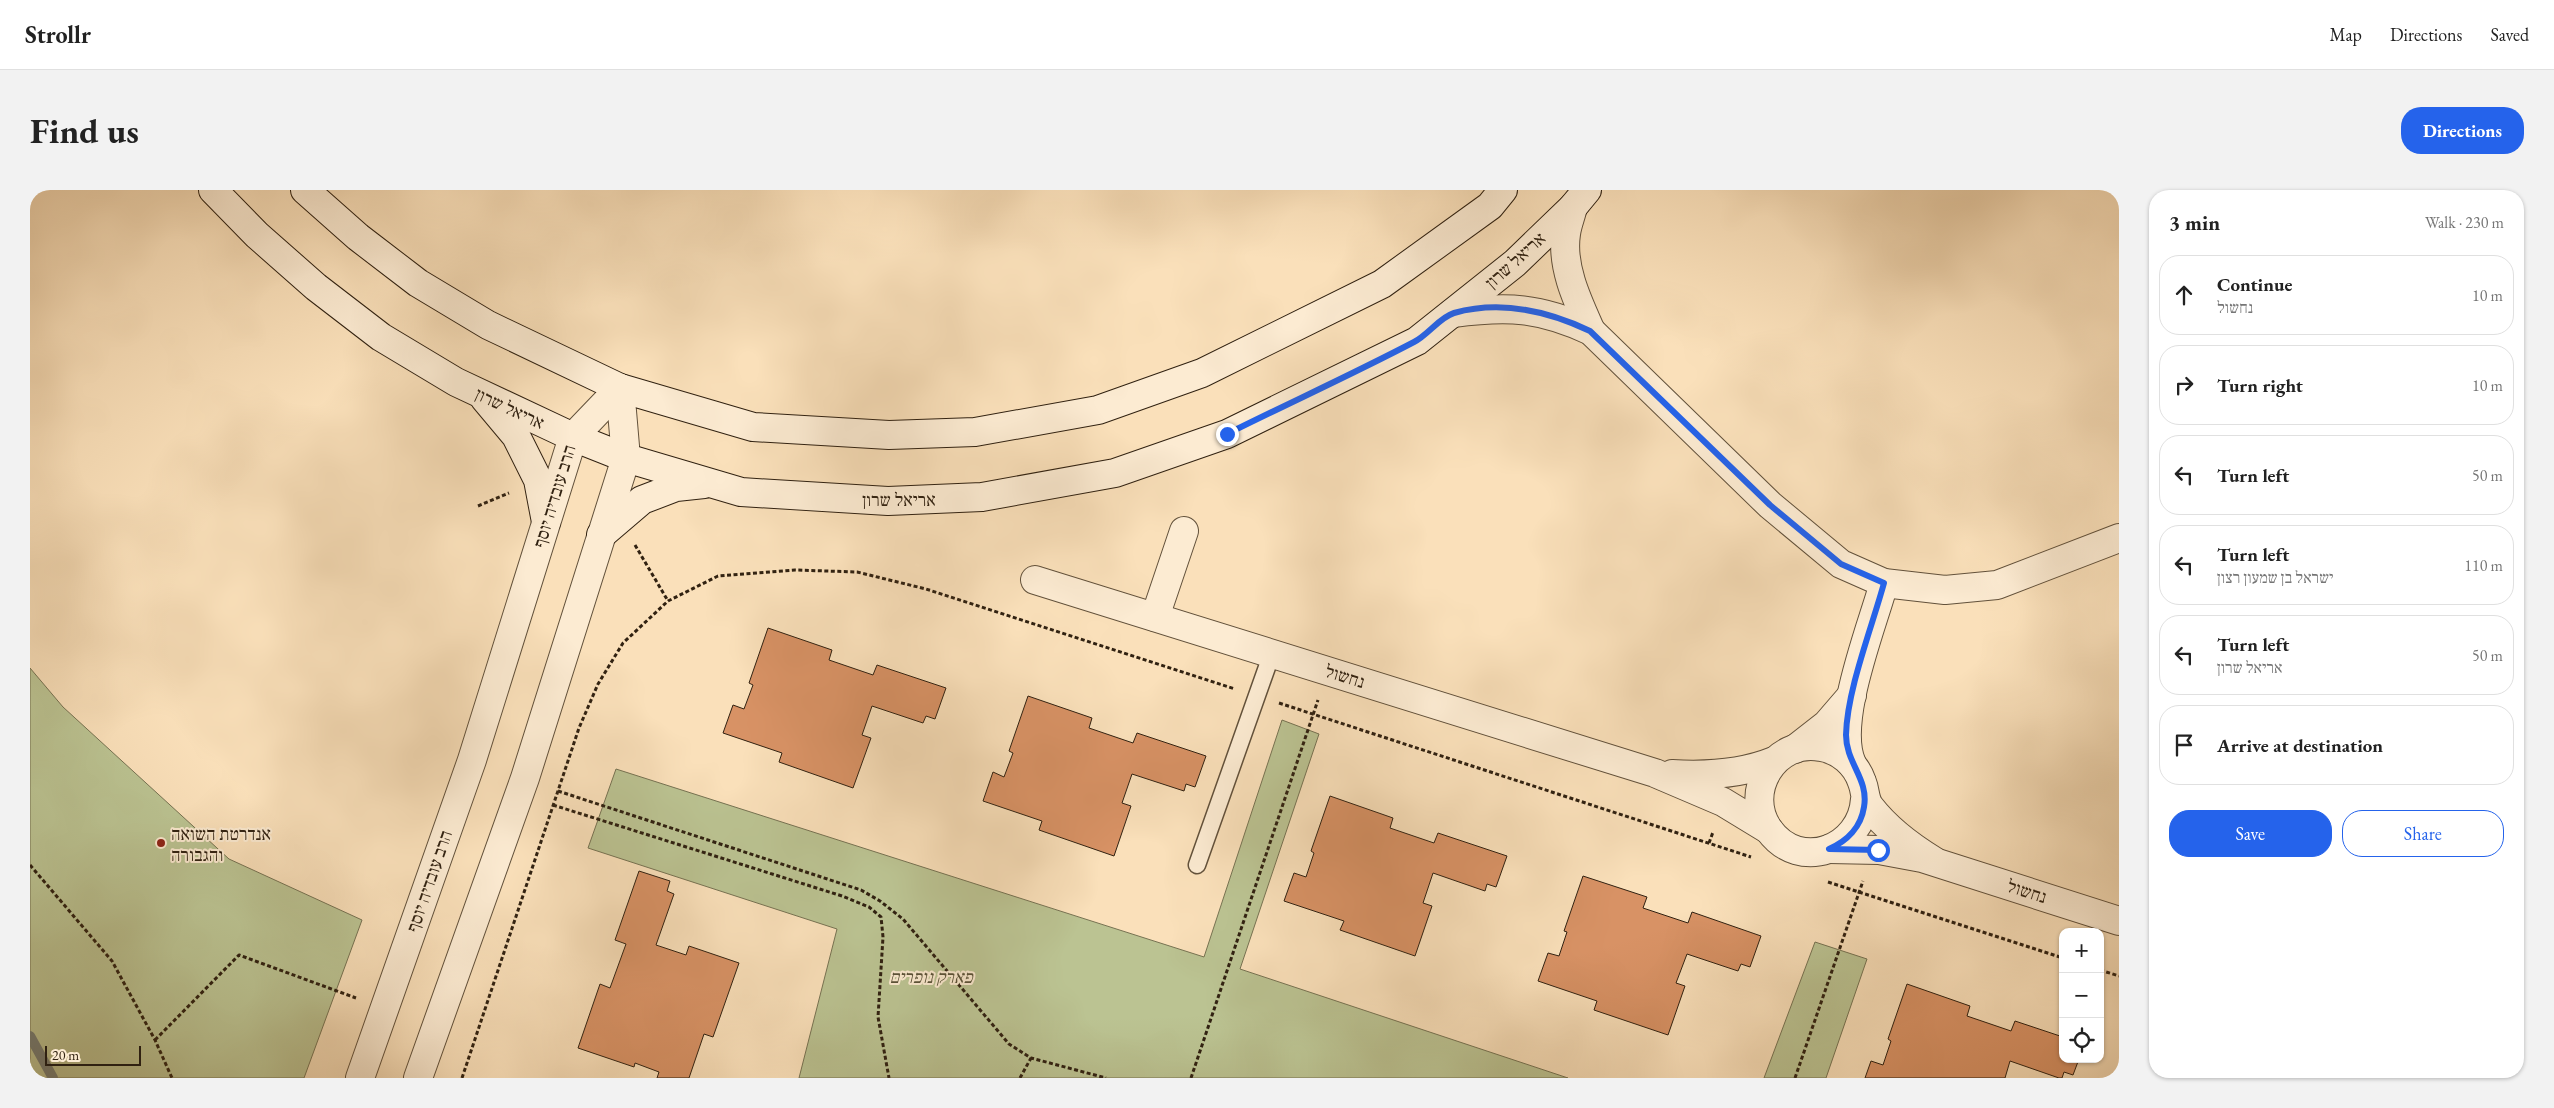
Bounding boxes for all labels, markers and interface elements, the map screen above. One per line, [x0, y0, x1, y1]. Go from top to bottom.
text: Strollr [25, 19, 91, 50]
text: Map [2330, 23, 2362, 46]
text: Directions [2390, 23, 2462, 46]
text: Saved [2490, 23, 2529, 46]
button: Directions [2401, 107, 2524, 154]
text: Find us [30, 108, 139, 153]
text: 3 min [2169, 209, 2220, 236]
text: Walk · 230 m [2425, 212, 2504, 233]
street label: אריאל שרון [1480, 227, 1550, 293]
text: Continue [2217, 272, 2292, 297]
icon: ahead [2170, 281, 2198, 309]
text: 10 m [2472, 285, 2503, 306]
text: נחשול [2217, 297, 2253, 318]
icon: right [2170, 371, 2198, 399]
text: Turn right [2217, 373, 2303, 398]
text: 10 m [2472, 375, 2503, 396]
street label: אריאל שרון [472, 382, 548, 434]
route end [1216, 423, 1239, 446]
street label: הרב עובדיה יוסף [527, 442, 581, 550]
icon: left [2170, 461, 2198, 489]
text: Turn left [2217, 463, 2289, 488]
text: 50 m [2472, 465, 2503, 486]
street label: אריאל שרון [862, 488, 936, 511]
text: Turn left [2217, 542, 2289, 567]
icon: left [2170, 551, 2198, 579]
text: 110 m [2464, 555, 2503, 576]
text: ישראל בן שמעון רצון [2217, 567, 2333, 588]
text: Turn left [2217, 632, 2289, 657]
icon: left [2170, 641, 2198, 669]
text: 50 m [2472, 645, 2503, 666]
text: אריאל שרון [2217, 657, 2283, 678]
street label: נחשול [1322, 659, 1368, 693]
icon: arrive [2170, 731, 2198, 759]
text: Arrive at destination [2217, 733, 2383, 758]
button: Save [2169, 810, 2332, 857]
button: Share [2342, 810, 2504, 857]
place label: אנדרטת השואה והגבורה [171, 822, 271, 866]
street label: הרב עובדיה יוסף [401, 827, 457, 935]
marker: אנדרטת השואה והגבורה [155, 837, 167, 849]
route start [1867, 839, 1890, 862]
street label: נחשול [2004, 874, 2050, 908]
map controls [2059, 928, 2104, 1063]
button: + [2059, 928, 2104, 973]
park label: פארק נופרים [889, 965, 973, 988]
button: − [2059, 973, 2104, 1018]
button: locate [2059, 1018, 2104, 1063]
scale bar [45, 1043, 141, 1066]
text: 20 m [52, 1046, 79, 1064]

